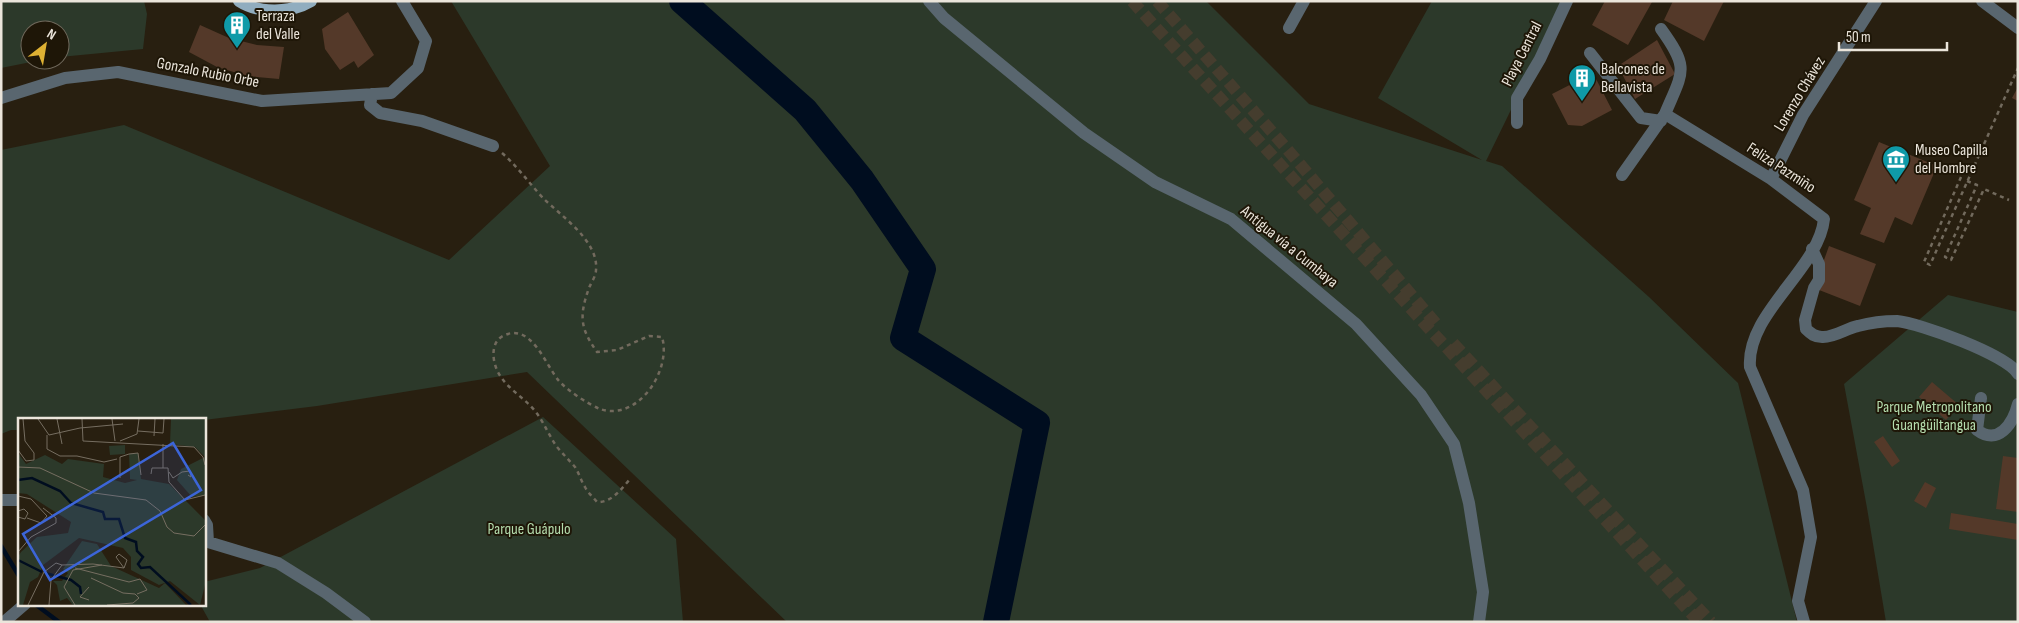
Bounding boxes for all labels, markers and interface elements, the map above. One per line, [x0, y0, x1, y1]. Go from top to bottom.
place label: Terraza del Valle [256, 7, 300, 44]
building icon: Terraza del Valle [222, 10, 252, 49]
street label: Playa Central [1498, 19, 1546, 89]
north arrow [20, 20, 70, 70]
scale bar [1839, 20, 1946, 52]
text: N [44, 25, 59, 43]
text: 50 m [1846, 28, 1871, 47]
street label: Lorenzo Chávez [1770, 53, 1830, 135]
street label: Gonzalo Rubio Orbe [155, 54, 261, 92]
place label: Balcones de Bellavista [1601, 60, 1665, 97]
building icon: Balcones de Bellavista [1567, 63, 1597, 102]
street label: Feliza Pazmiño [1743, 139, 1819, 197]
place label: Museo Capilla del Hombre [1915, 141, 1988, 178]
museum icon: Museo Capilla del Hombre [1881, 144, 1911, 183]
street label: Antigua vía a Cumbaya [1236, 201, 1342, 292]
park label: Parque Metropolitano Guangüiltangua [1876, 398, 1992, 435]
inset map [18, 418, 205, 606]
park label: Parque Guápulo [487, 520, 571, 539]

